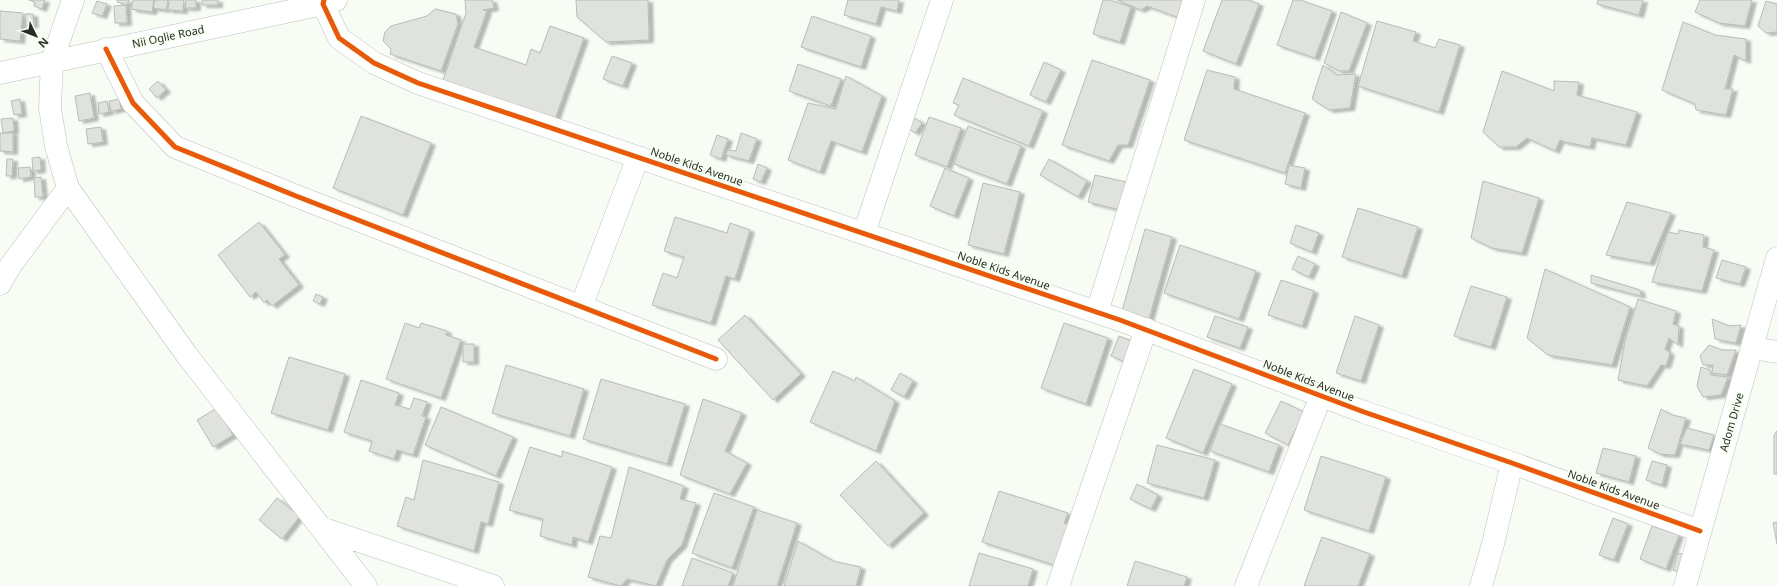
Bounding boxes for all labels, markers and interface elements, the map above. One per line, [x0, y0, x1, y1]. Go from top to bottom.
north arrow [16, 16, 56, 56]
street label: Nii Oglie Road [131, 21, 205, 51]
text: N [35, 35, 52, 52]
street label: Noble Kids Avenue [649, 143, 745, 189]
street label: Noble Kids Avenue [956, 247, 1052, 293]
street label: Noble Kids Avenue [1261, 356, 1357, 404]
street label: Adom Drive [1715, 391, 1747, 453]
street label: Noble Kids Avenue [1566, 465, 1662, 513]

